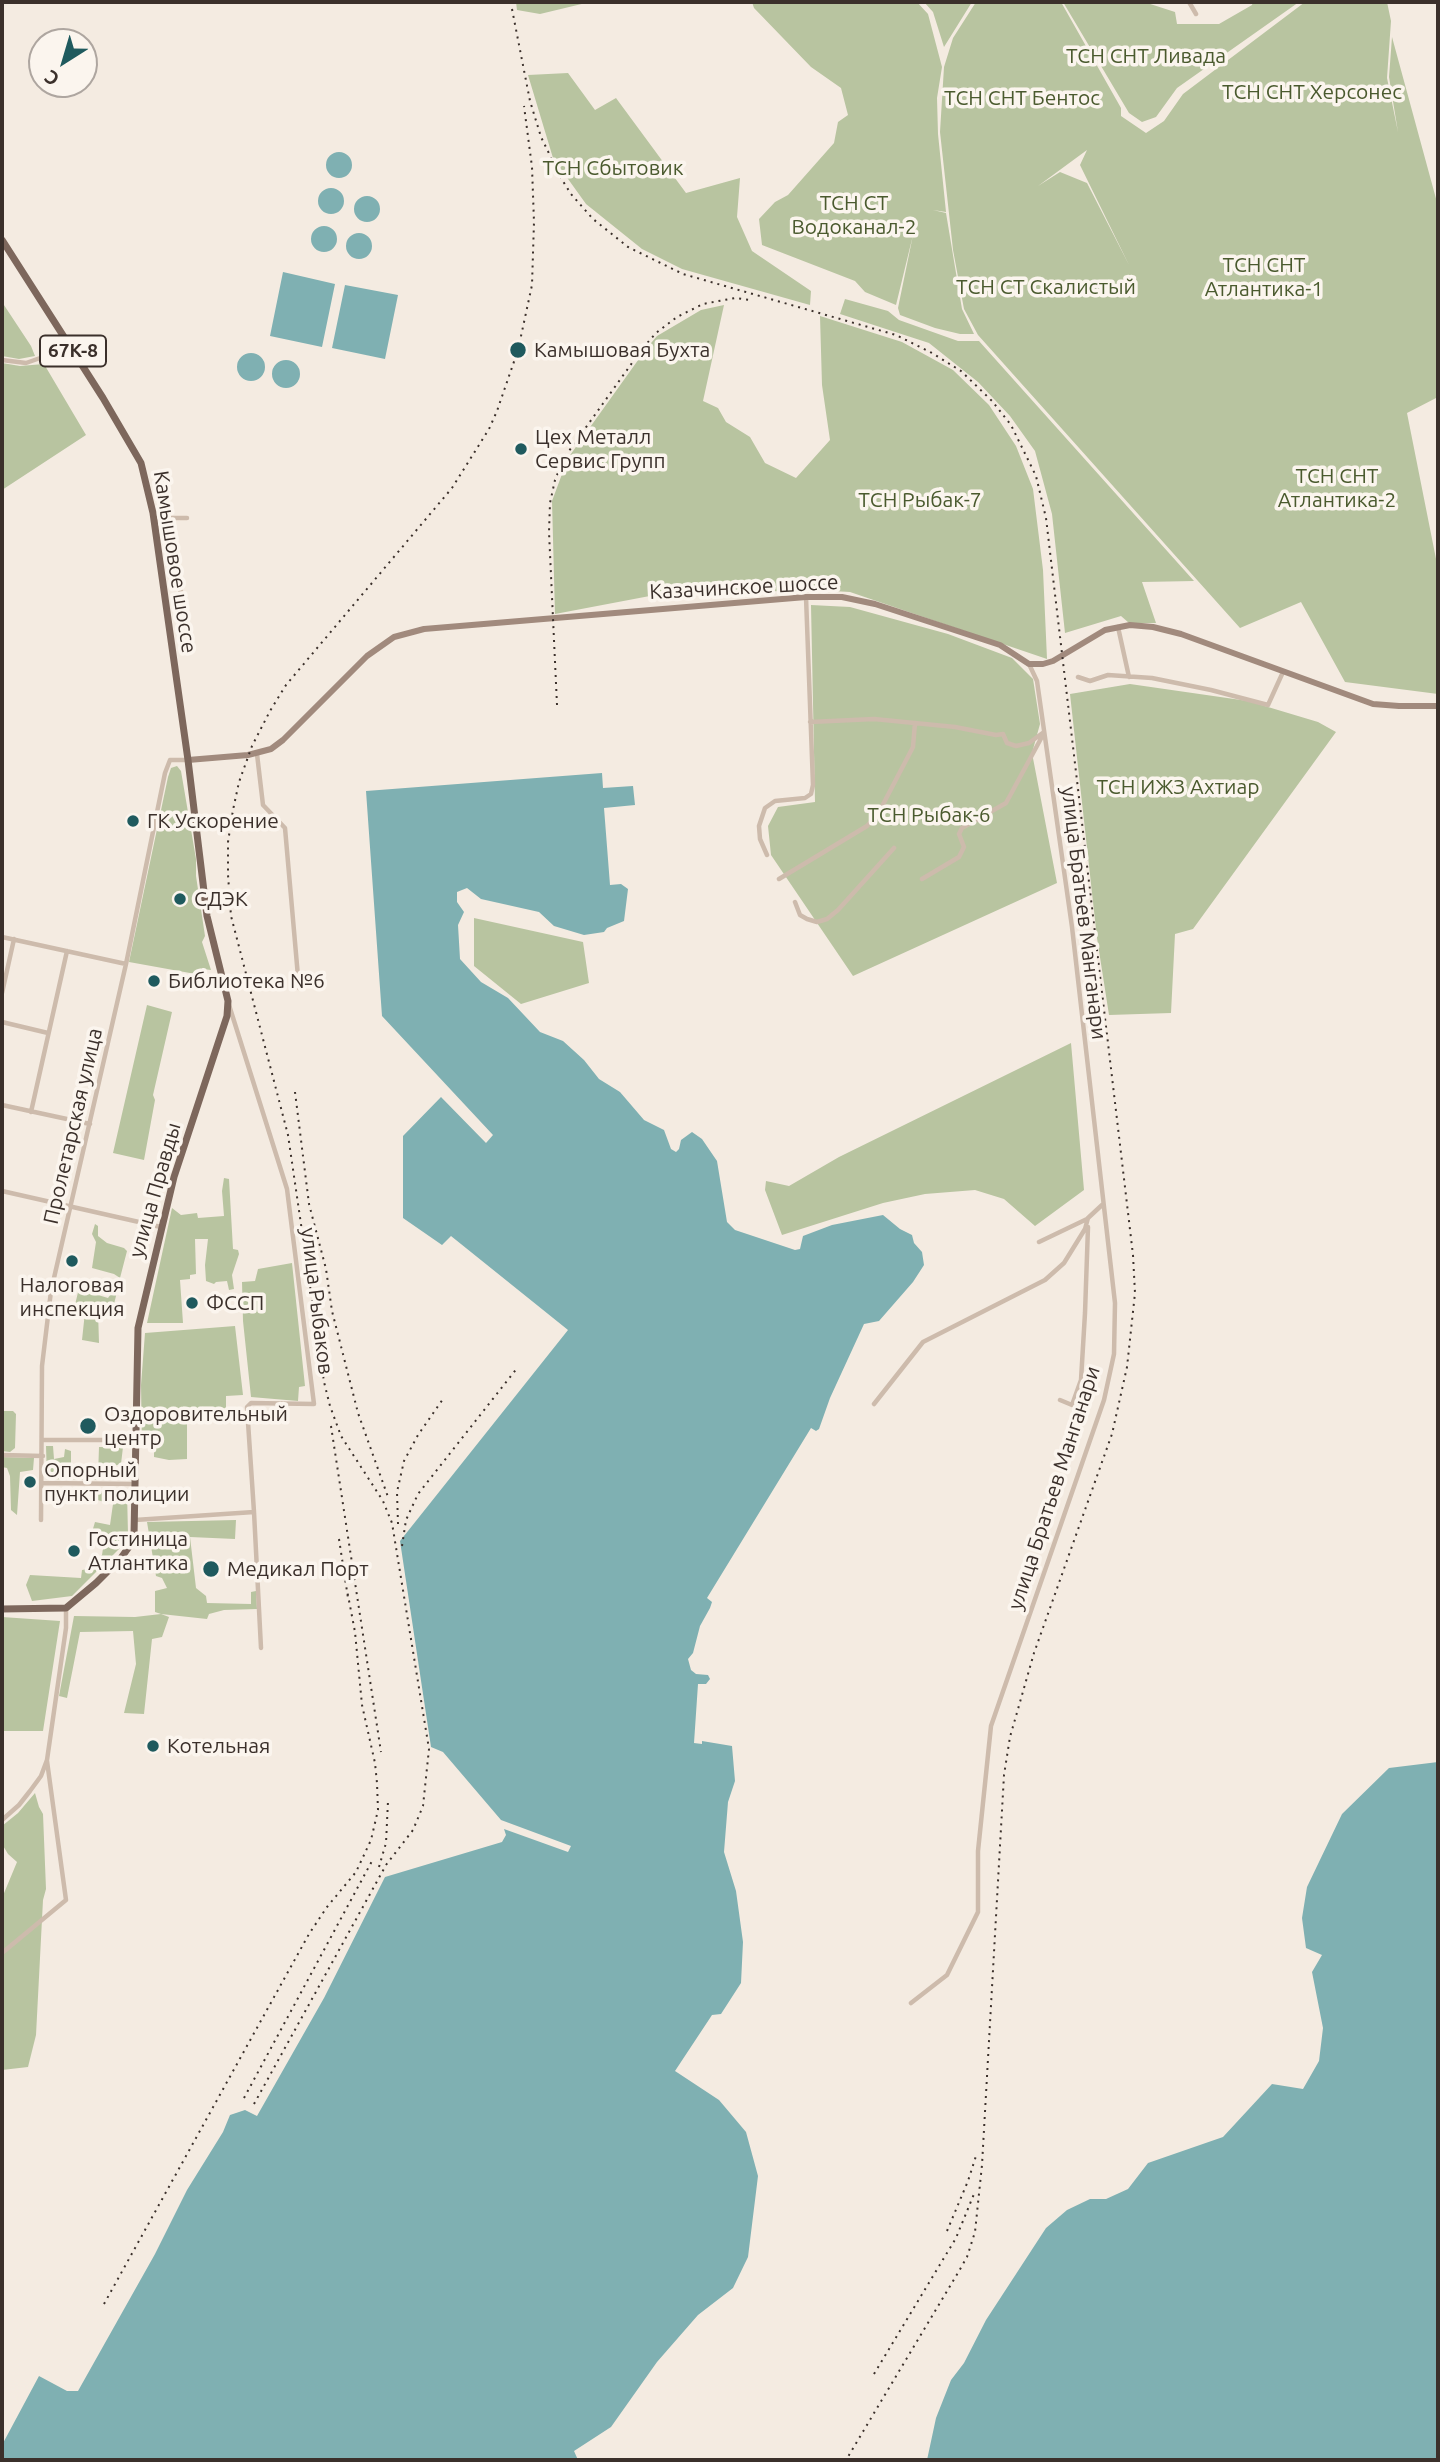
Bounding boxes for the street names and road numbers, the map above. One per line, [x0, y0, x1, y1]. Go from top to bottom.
road number: 67К-8 [40, 336, 106, 366]
street label: Камышовое шоссе [148, 469, 202, 655]
street label: Казачинское шоссе [649, 569, 839, 605]
street label: улица Братьев Манганари [1056, 785, 1112, 1041]
street label: Пролетарская улица [38, 1026, 108, 1226]
street label: улица Правды [124, 1120, 186, 1260]
street label: улица Рыбаков [295, 1226, 339, 1376]
street label: улица Братьев Манганари [1003, 1363, 1105, 1613]

